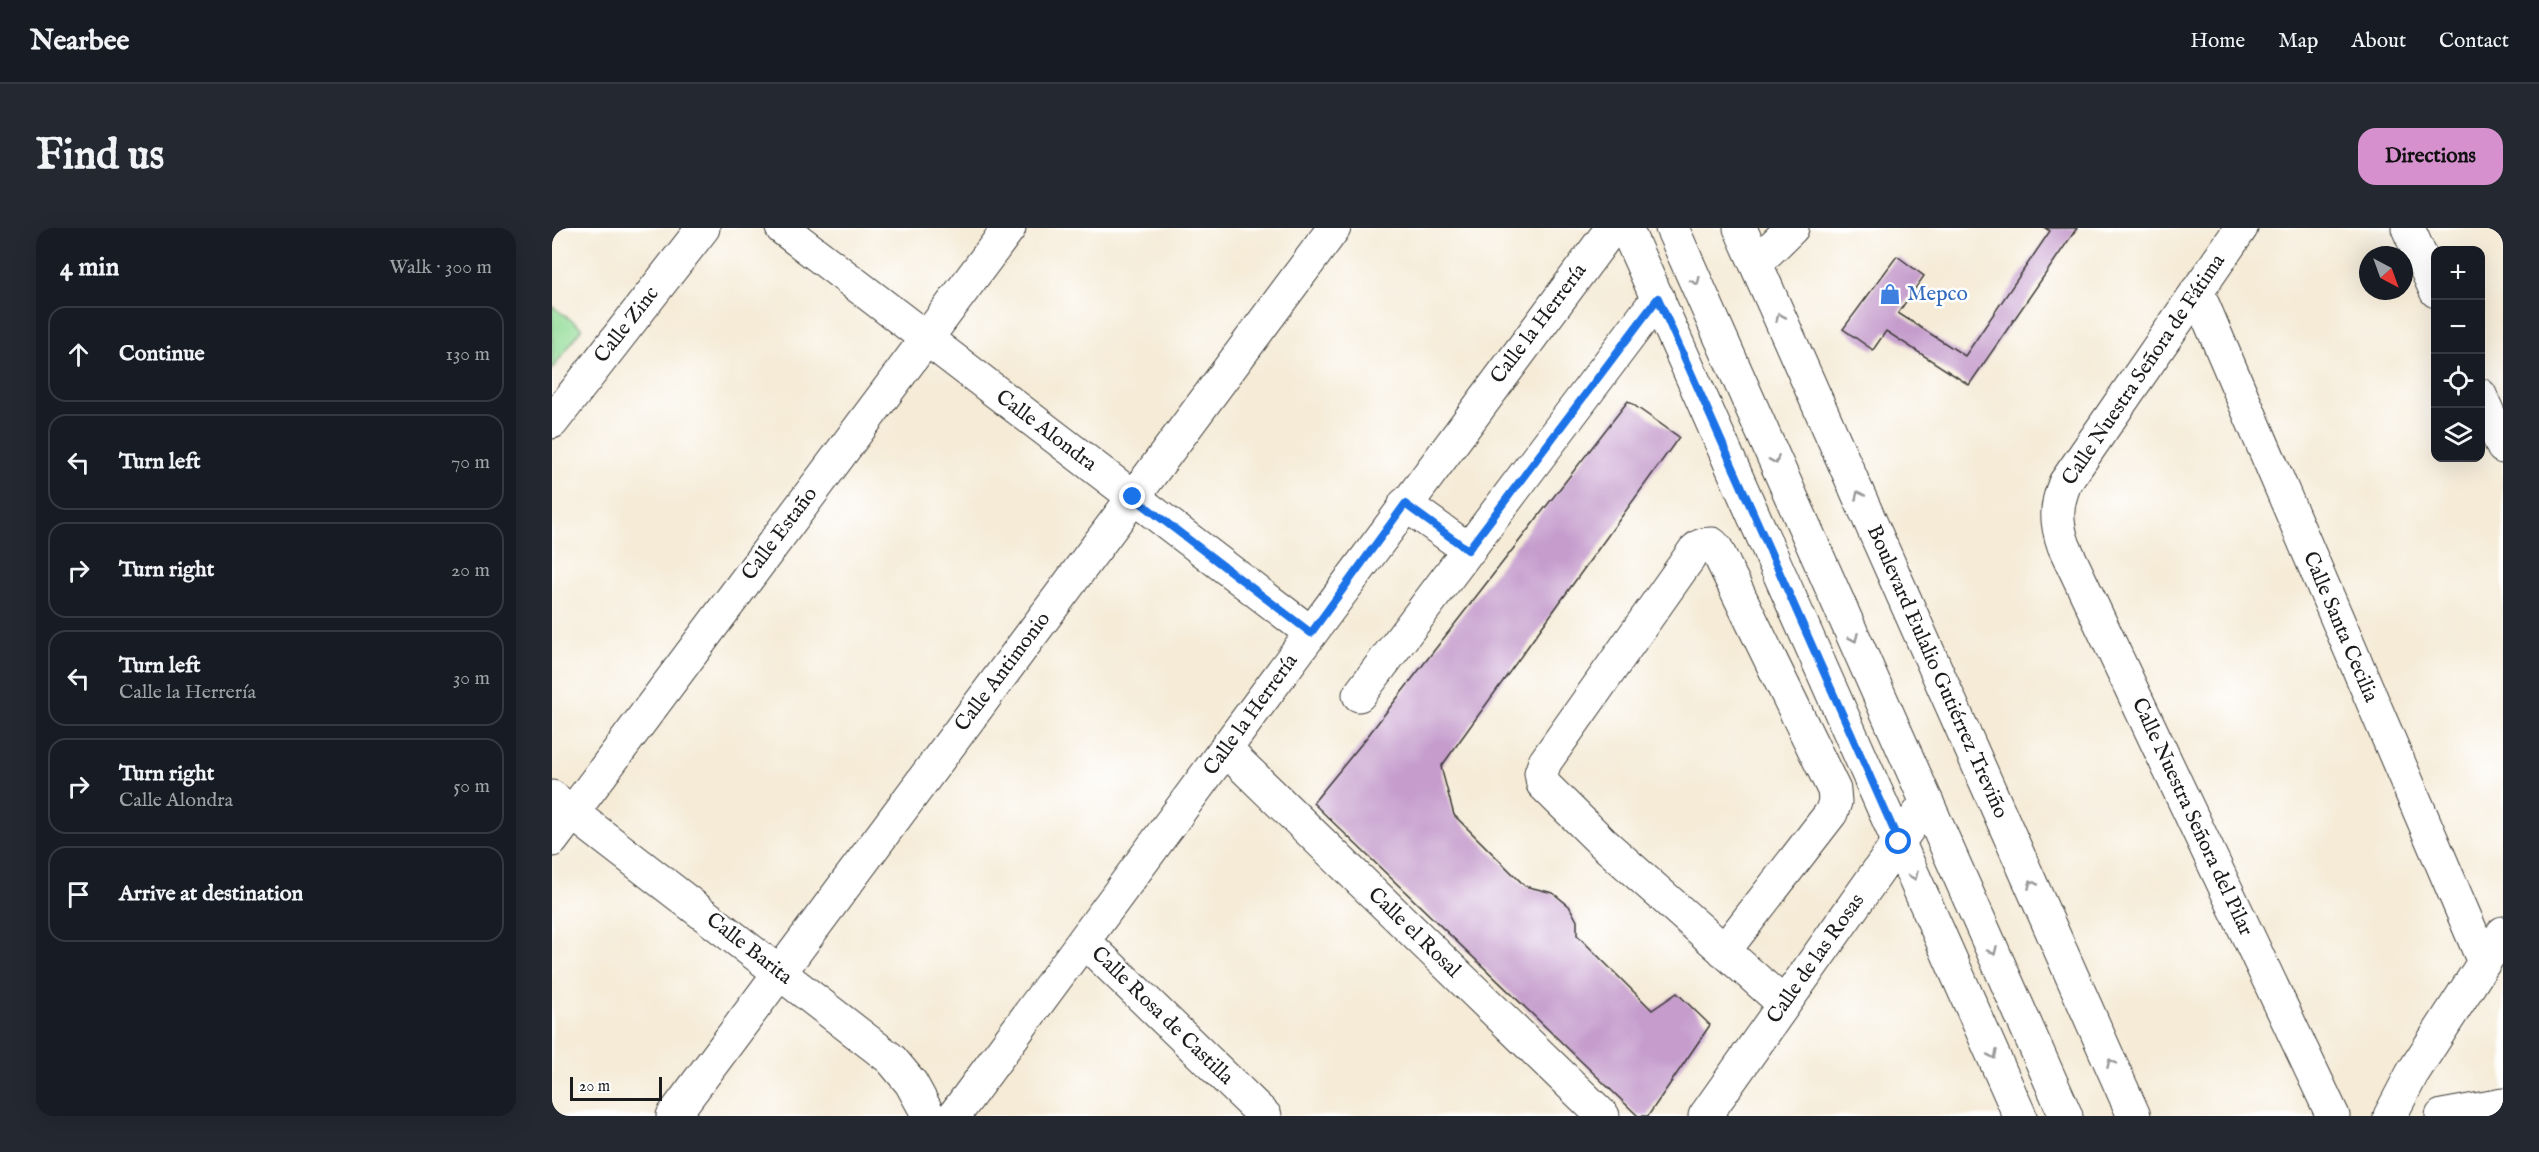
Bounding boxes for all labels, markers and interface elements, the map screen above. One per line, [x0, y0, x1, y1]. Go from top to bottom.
text: Nearbee [30, 24, 129, 59]
text: Home [2190, 28, 2245, 55]
text: Map [2278, 28, 2318, 55]
text: About [2351, 28, 2406, 55]
text: Contact [2439, 28, 2509, 55]
button: Directions [2358, 128, 2503, 185]
text: Find us [36, 130, 164, 183]
north arrow [2359, 246, 2413, 300]
map controls [2431, 246, 2485, 462]
button: + [2431, 246, 2485, 300]
street label: Calle Nuestra Señora de Fátima [2056, 248, 2232, 491]
text: 4 min [60, 251, 119, 284]
text: Walk · 300 m [389, 255, 492, 280]
street label: Calle la Herrería [1485, 258, 1594, 390]
one-way arrow [1689, 275, 1701, 286]
street label: Calle Zinc [589, 281, 665, 369]
place label: Mepco [1907, 281, 1968, 308]
shop icon: Mepco [1878, 282, 1902, 306]
button: − [2431, 300, 2485, 354]
one-way arrow [1775, 312, 1787, 323]
icon: ahead [62, 338, 95, 371]
text: Continue [119, 340, 205, 368]
text: 130 m [445, 342, 490, 367]
button: locate [2431, 354, 2485, 408]
street label: Calle Alondra [990, 384, 1103, 478]
button: layers [2431, 408, 2485, 462]
icon: left [62, 446, 95, 479]
text: Turn left [119, 448, 201, 476]
text: 70 m [451, 450, 490, 475]
one-way arrow [1768, 453, 1780, 464]
street label: Calle Estaño [736, 482, 824, 586]
route end [1119, 483, 1145, 509]
one-way arrow [1854, 490, 1866, 501]
street label: Boulevard Eulalio Gutiérrez Treviño [1860, 521, 2014, 823]
street label: Calle Santa Cecilia [2296, 547, 2384, 707]
icon: right [62, 554, 95, 587]
text: Turn right [119, 556, 214, 584]
text: 20 m [451, 558, 490, 583]
street label: Calle Antimonio [949, 607, 1057, 737]
one-way arrow [1847, 632, 1859, 643]
street label: Calle la Herrería [1198, 648, 1305, 781]
text: Turn left [119, 652, 201, 680]
icon: left [62, 662, 95, 695]
text: 30 m [453, 666, 490, 691]
text: Calle la Herrería [119, 680, 256, 705]
street label: Calle Nuestra Señora del Pilar [2125, 694, 2259, 941]
text: Turn right [119, 760, 214, 788]
icon: right [62, 770, 95, 803]
text: 50 m [453, 774, 490, 799]
text: Calle Alondra [119, 788, 233, 813]
route start [1885, 828, 1911, 854]
one-way arrow [1907, 870, 1919, 881]
icon: arrive [62, 878, 95, 911]
text: Arrive at destination [119, 880, 303, 908]
one-way arrow [2027, 880, 2039, 891]
street label: Calle el Rosal [1362, 882, 1466, 984]
street label: Calle de las Rosas [1761, 889, 1871, 1029]
street label: Calle Barita [700, 907, 798, 992]
street label: Calle Rosa de Castilla [1085, 941, 1240, 1092]
one-way arrow [1986, 944, 1998, 955]
one-way arrow [1986, 1048, 1998, 1059]
one-way arrow [2106, 1058, 2118, 1069]
scale bar [570, 1074, 662, 1102]
text: 20 m [579, 1077, 610, 1097]

